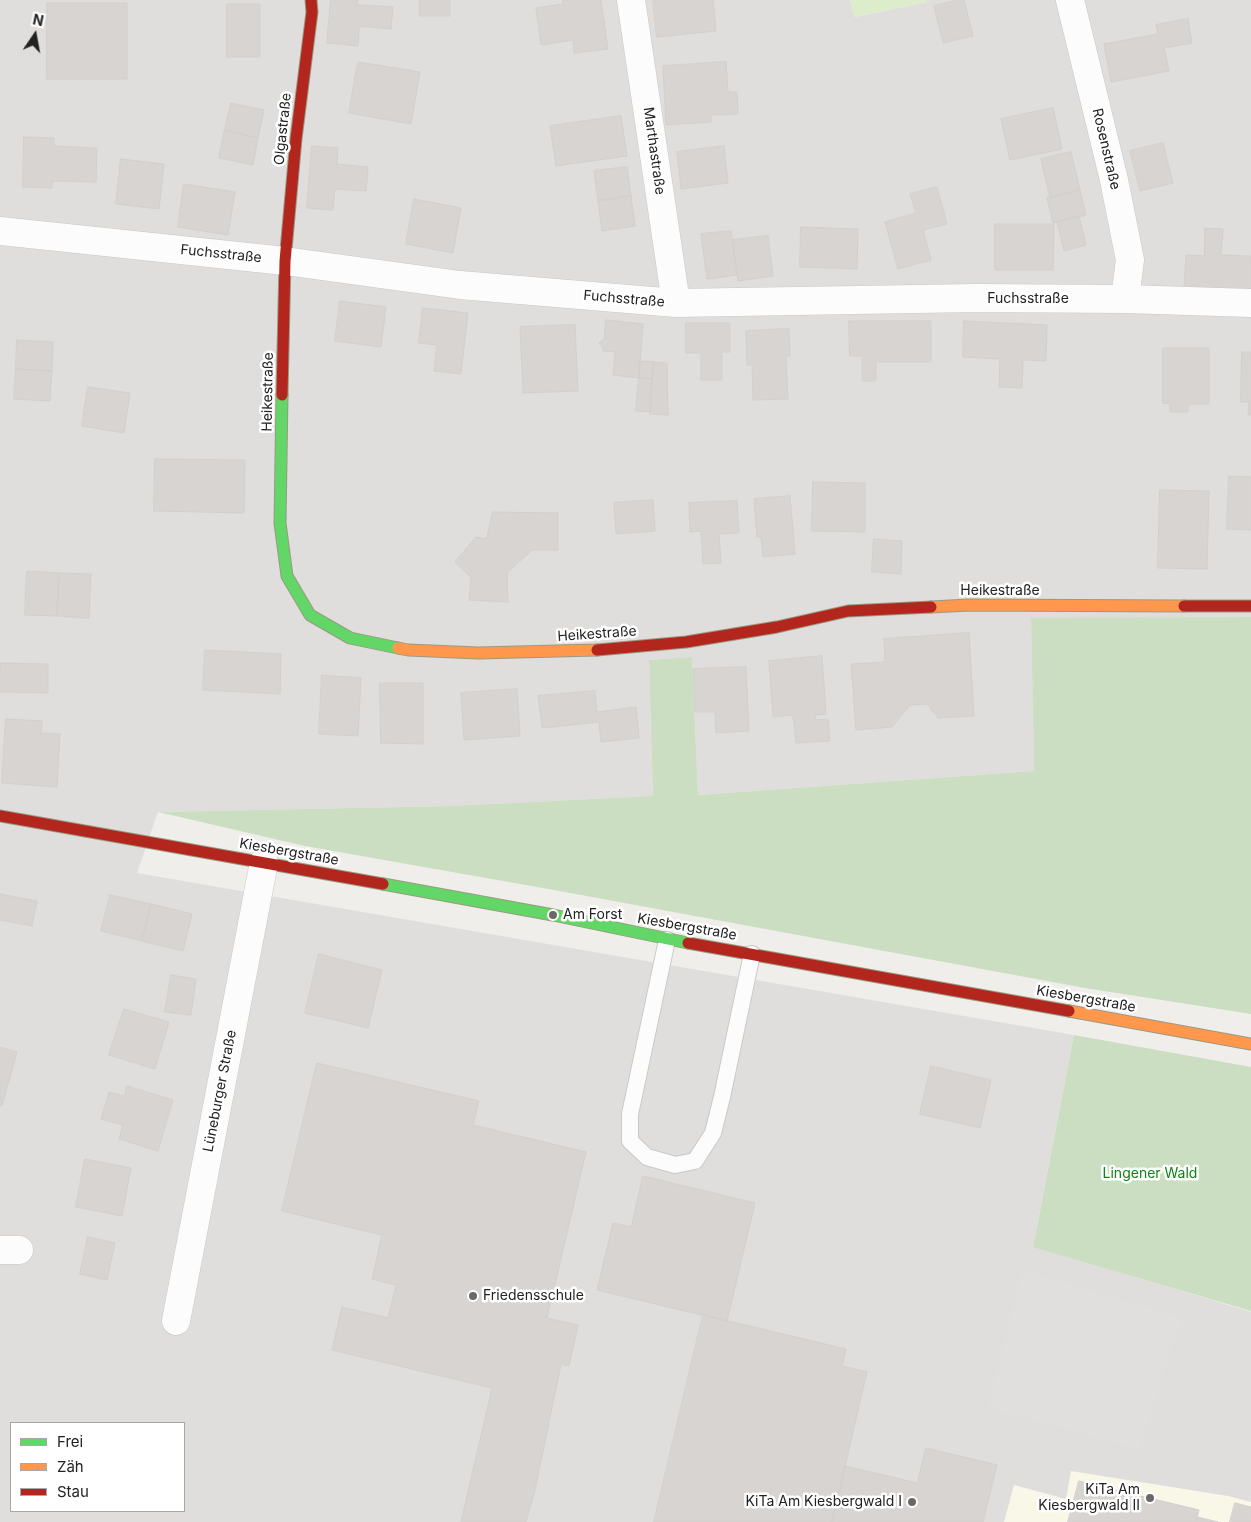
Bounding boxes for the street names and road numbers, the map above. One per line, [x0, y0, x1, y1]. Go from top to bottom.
street label: Olgastraße [271, 92, 295, 166]
street label: Marthastraße [640, 106, 668, 196]
street label: Rosenstraße [1088, 107, 1124, 191]
street label: Fuchsstraße [180, 241, 262, 267]
street label: Fuchsstraße [583, 287, 665, 311]
street label: Fuchsstraße [987, 291, 1069, 307]
street label: Heikestraße [259, 352, 277, 432]
street label: Heikestraße [960, 583, 1040, 599]
street label: Heikestraße [557, 623, 637, 645]
street label: Kiesbergstraße [238, 835, 340, 869]
street label: Kiesbergstraße [636, 910, 738, 944]
street label: Kiesbergstraße [1035, 982, 1137, 1016]
street label: Lüneburger Straße [200, 1029, 240, 1153]

